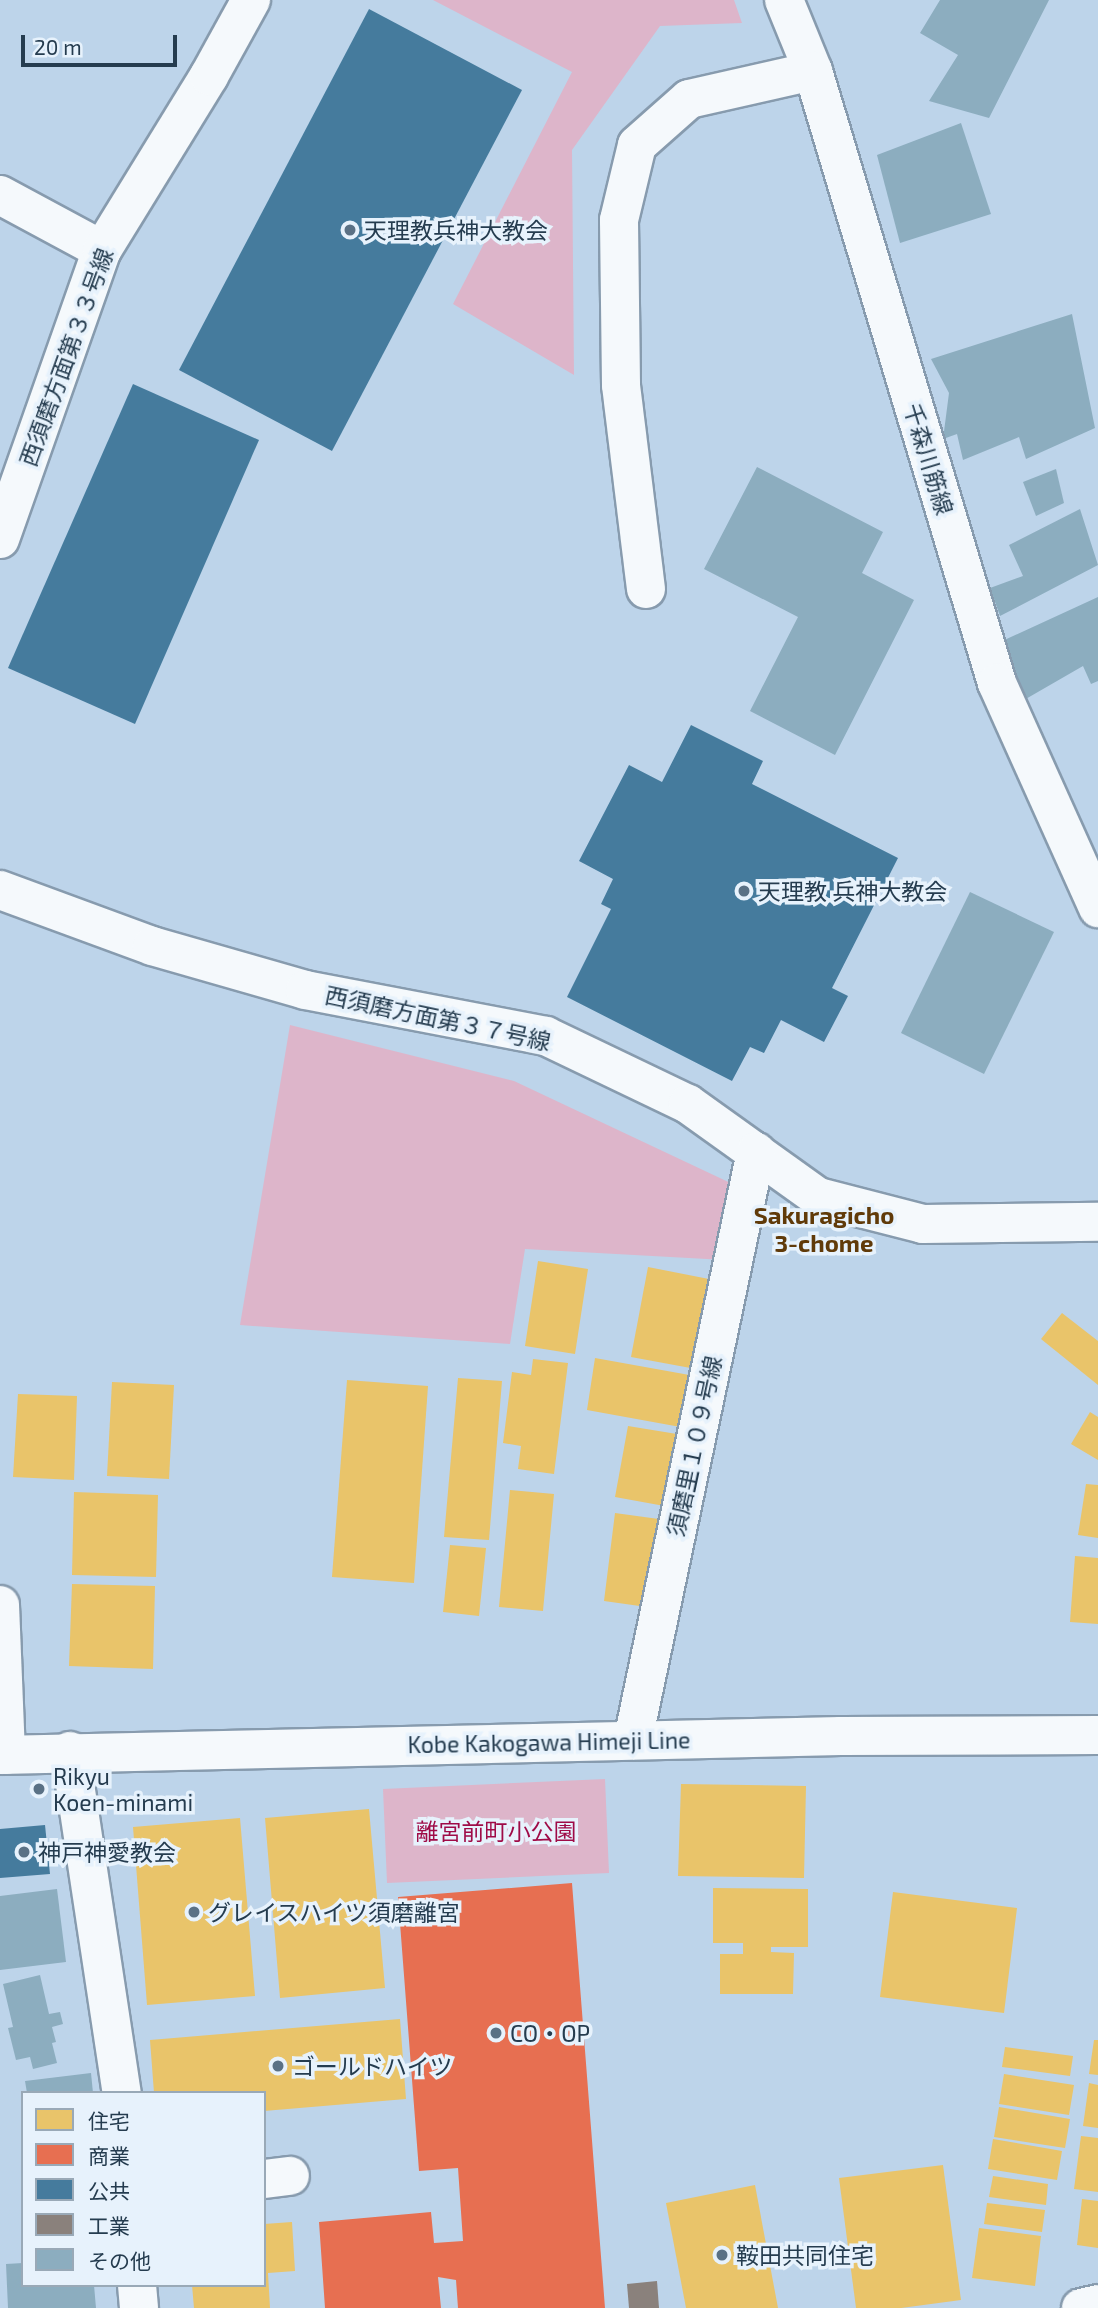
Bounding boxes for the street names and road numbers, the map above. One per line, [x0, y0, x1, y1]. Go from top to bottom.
street label: 西須磨方面第３３号線 [14, 244, 118, 470]
street label: 千森川筋線 [899, 400, 959, 518]
street label: 西須磨方面第３７号線 [323, 981, 553, 1055]
street label: 須磨里１０９号線 [661, 1353, 727, 1539]
street label: Kobe Kakogawa Himeji Line [407, 1726, 691, 1758]

